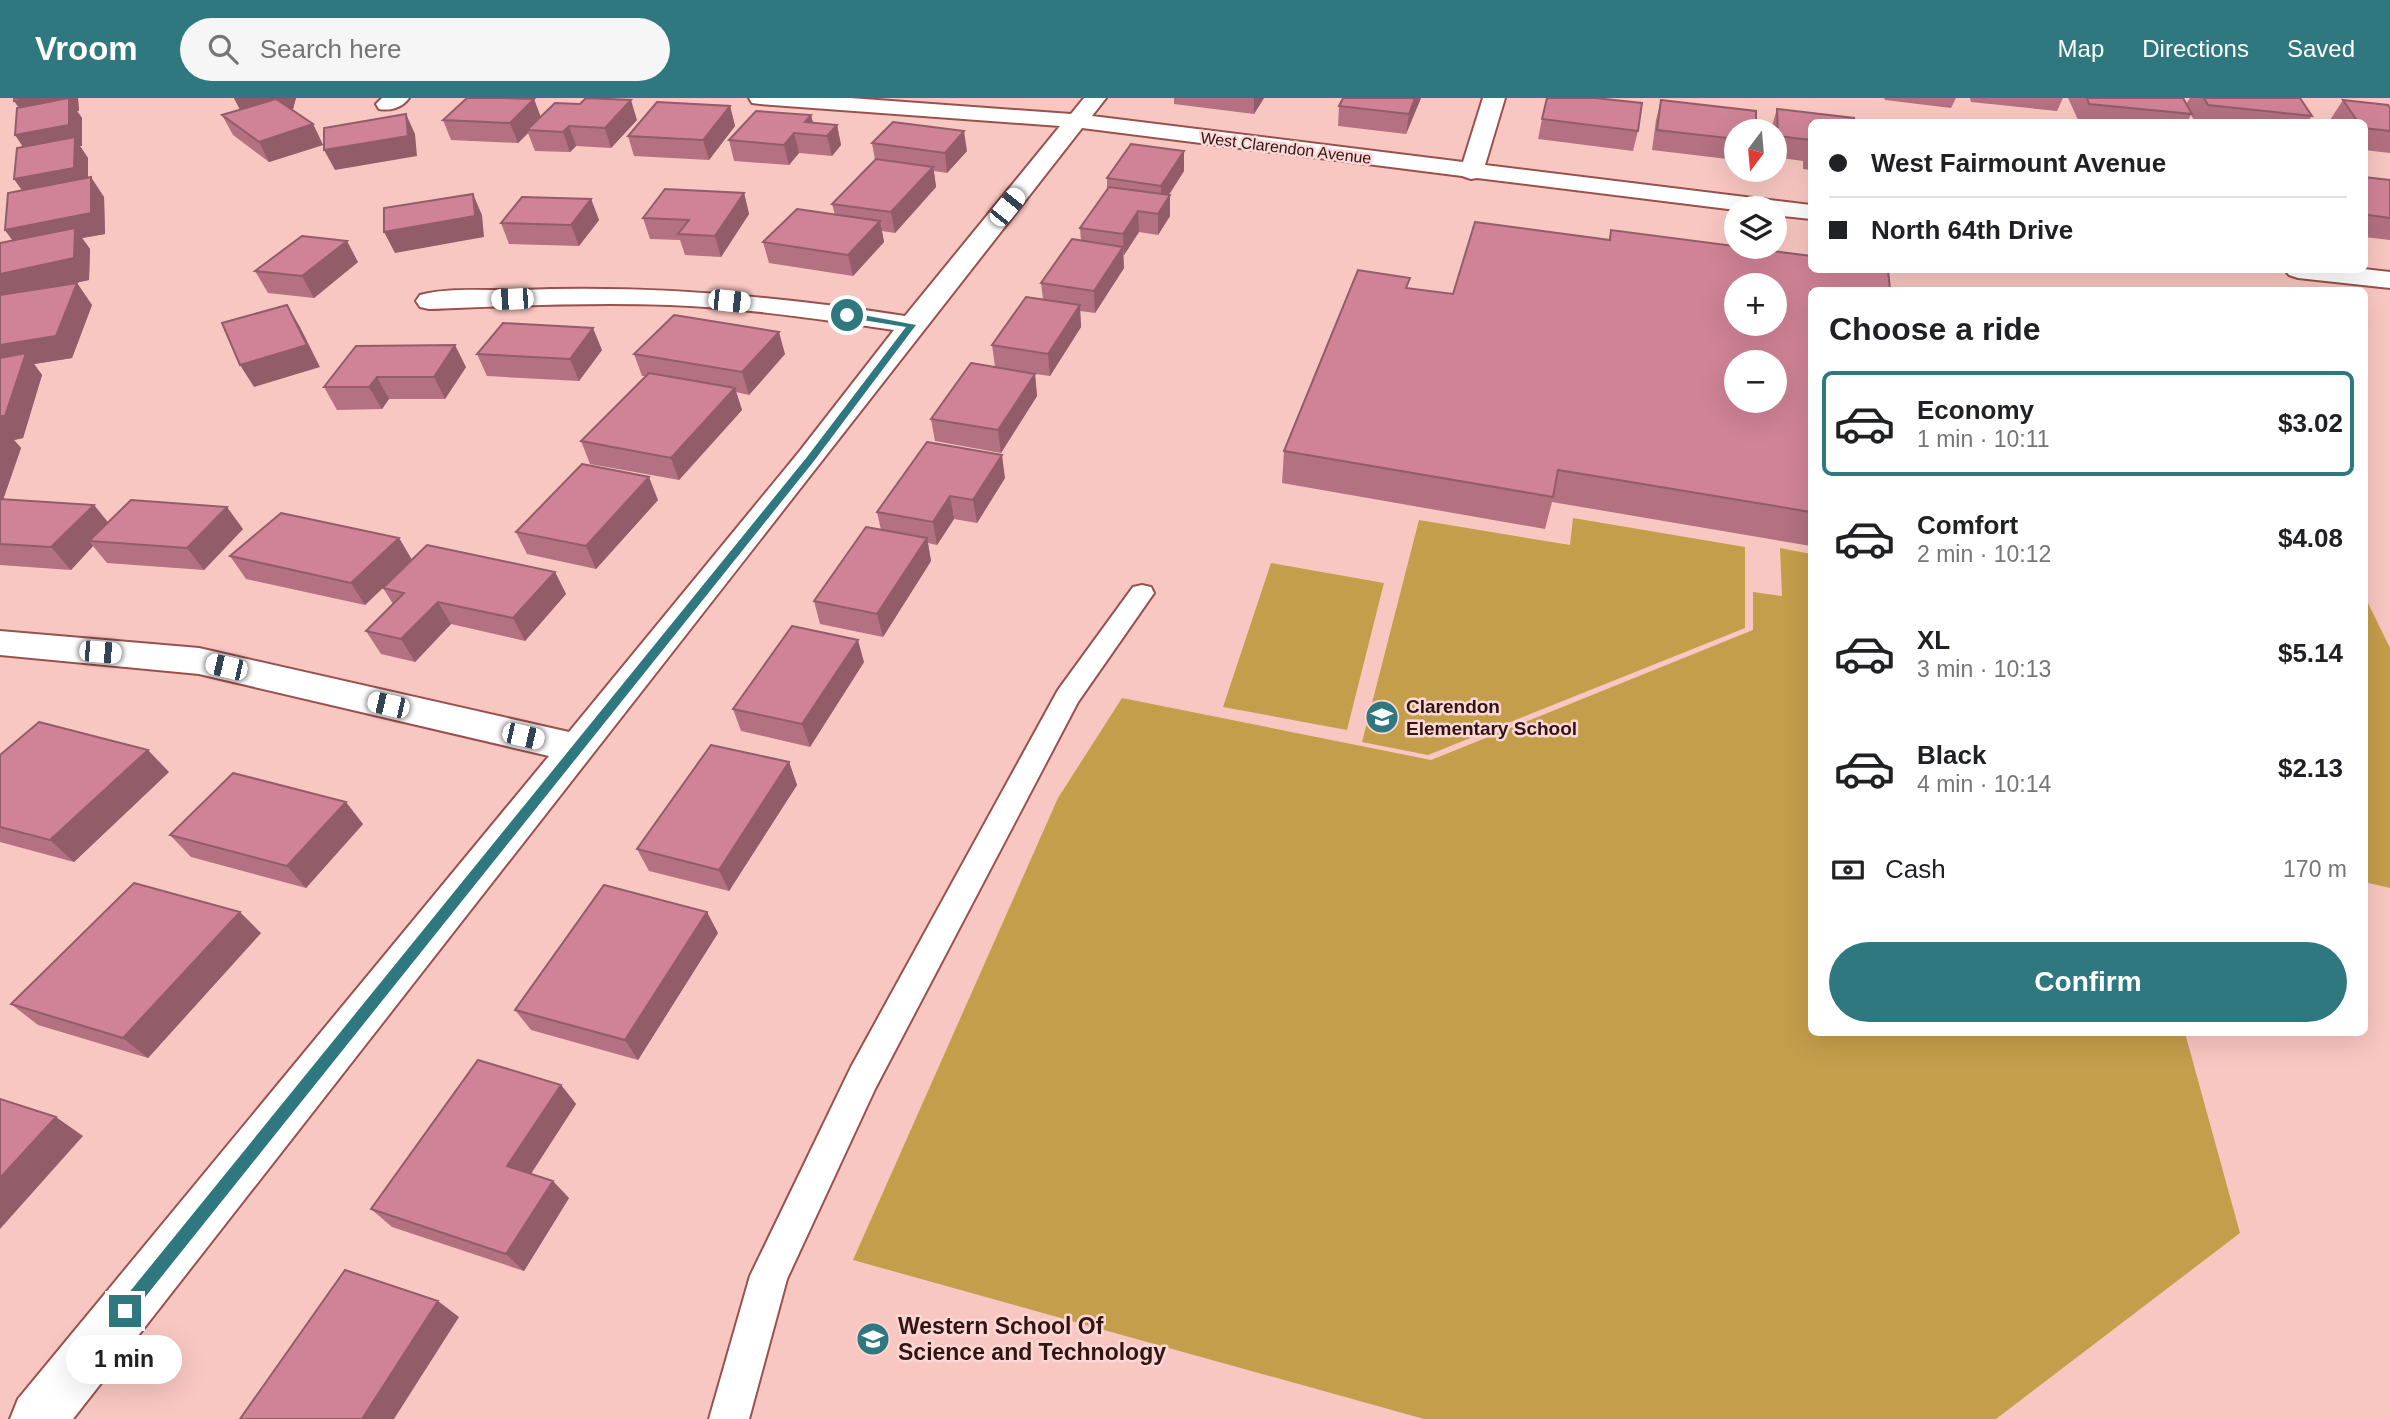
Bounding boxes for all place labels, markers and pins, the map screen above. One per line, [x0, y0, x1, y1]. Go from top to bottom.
place label: Clarendon Elementary School [1406, 696, 1577, 739]
school or university icon: Clarendon Elementary School [1363, 698, 1401, 736]
place label: Western School Of Science and Technology [898, 1313, 1166, 1365]
school or university icon: Western School Of Science and Technology [854, 1320, 892, 1358]

